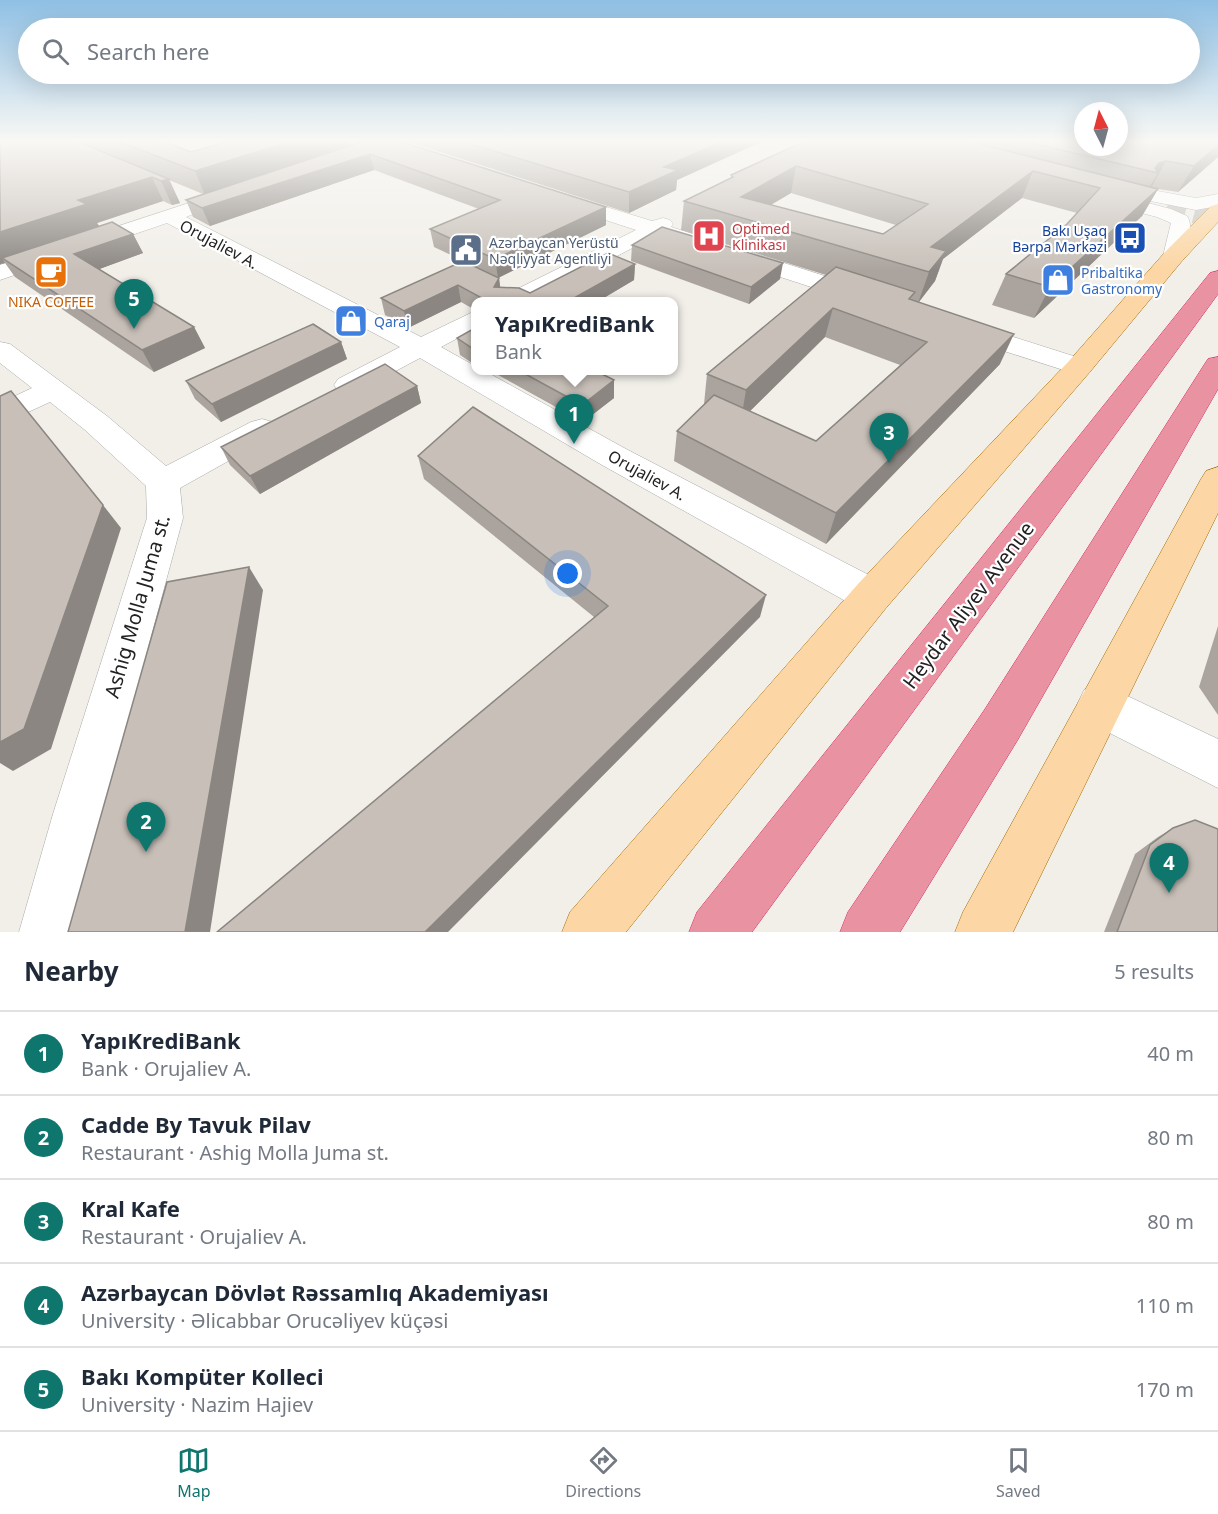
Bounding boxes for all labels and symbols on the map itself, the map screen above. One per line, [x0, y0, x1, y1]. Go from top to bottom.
north arrow [1074, 102, 1128, 156]
street label: Orujaliev A. [176, 214, 262, 274]
hospital icon: Optimed Klinikası [691, 218, 727, 254]
place label: Optimed Klinikası [732, 219, 790, 254]
bus stop icon: Bakı Uşaq Bərpa Mərkəzi [1112, 220, 1148, 256]
place label: Bakı Uşaq Bərpa Mərkəzi [1012, 221, 1107, 256]
public building icon: Azərbaycan Yerüstü Nəqliyyat Agentliyi [448, 232, 484, 268]
place label: Azərbaycan Yerüstü Nəqliyyat Agentliyi [489, 233, 619, 268]
cafe icon: NIKA COFFEE [33, 254, 69, 290]
shop icon: Pribaltika Gastronomy [1040, 262, 1076, 298]
place label: Pribaltika Gastronomy [1081, 263, 1163, 298]
pin: 5 [114, 280, 154, 329]
place label: NIKA COFFEE [8, 292, 94, 311]
shop icon: Qaraj [333, 303, 369, 339]
place label: Qaraj [374, 312, 410, 331]
pin: 1 [554, 394, 594, 444]
pin: 3 [870, 414, 908, 463]
street label: Orujaliev A. [604, 445, 690, 505]
street label: Ashig Molla Juma st. [98, 511, 176, 701]
street label: Heydar Aliyev Avenue [896, 516, 1040, 694]
your location [553, 559, 582, 588]
pin: 2 [126, 802, 166, 852]
pin: 4 [1150, 844, 1188, 893]

